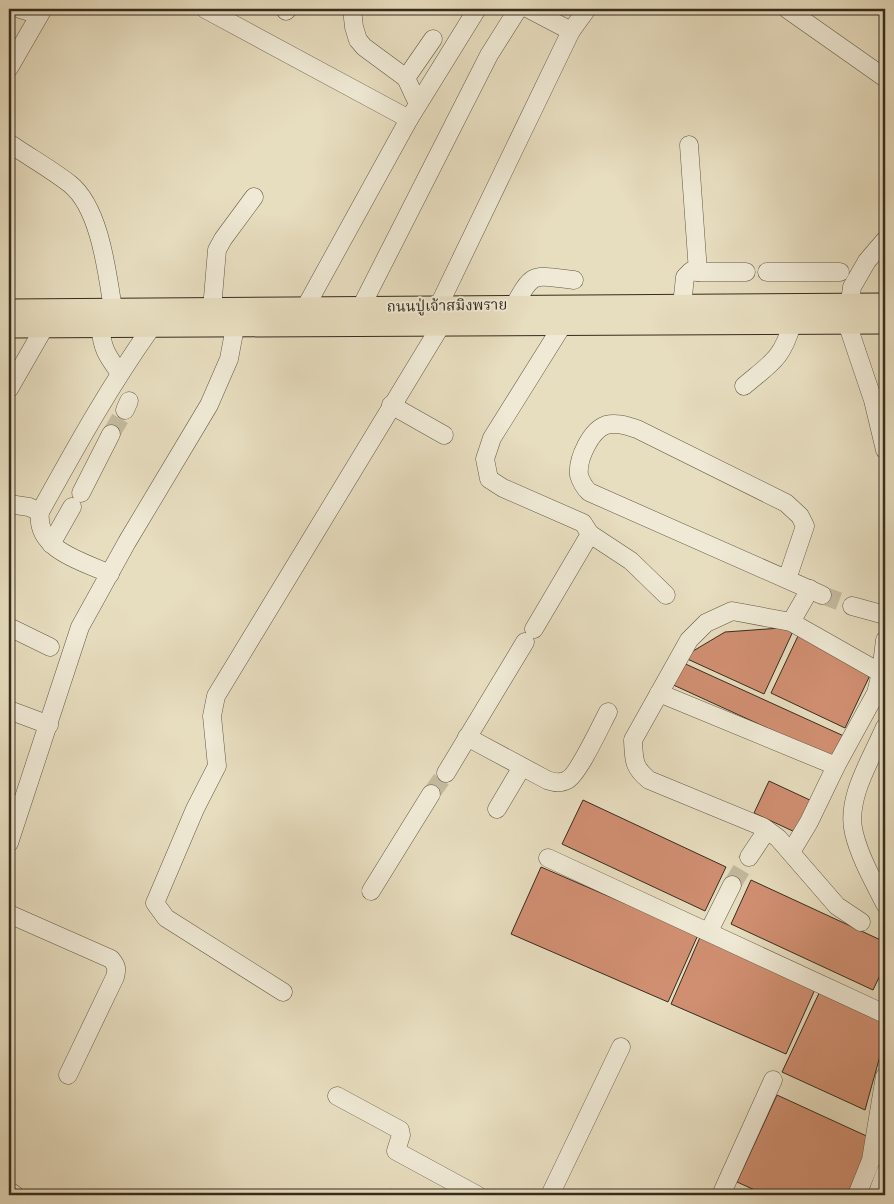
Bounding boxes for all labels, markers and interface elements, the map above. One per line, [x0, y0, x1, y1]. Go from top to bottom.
street label: ถนนปู่เจ้าสมิงพราย [387, 295, 507, 317]

